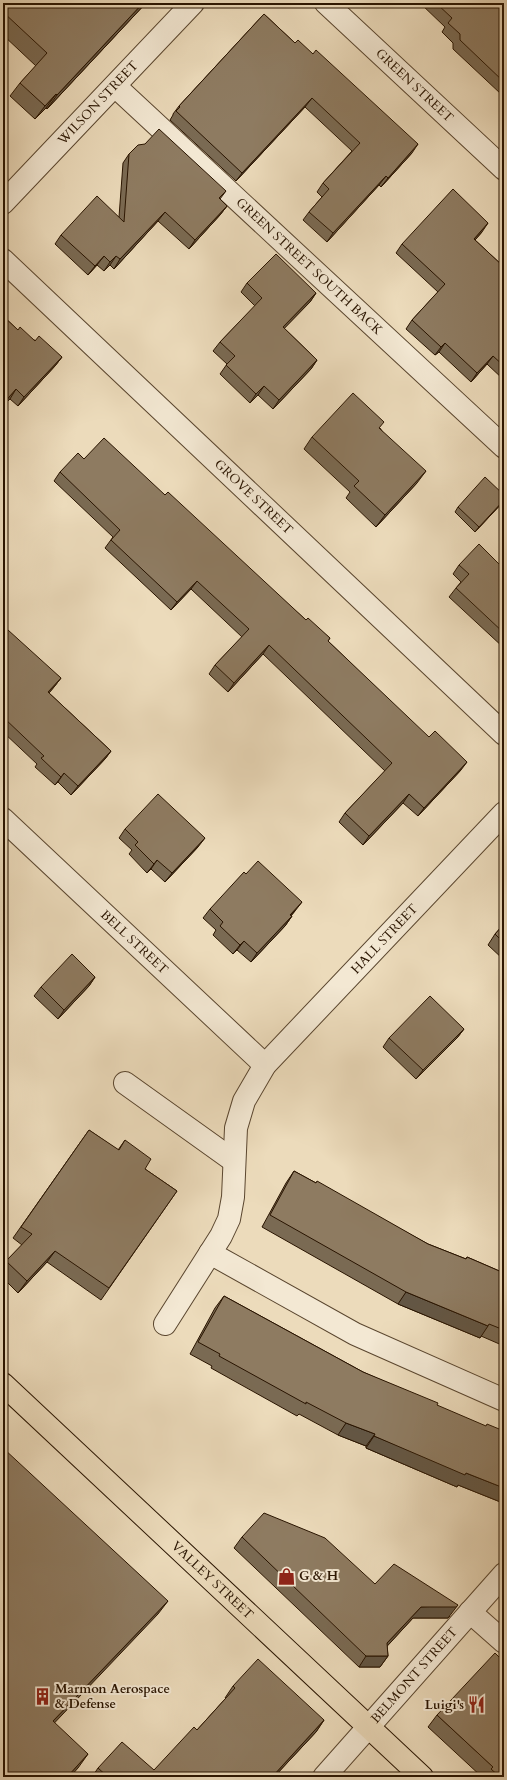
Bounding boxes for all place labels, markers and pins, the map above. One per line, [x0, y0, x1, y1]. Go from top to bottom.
shop icon: G & H [276, 1566, 296, 1586]
place label: G & H [299, 1567, 339, 1585]
place label: Marmon Aerospace & Defense [55, 1680, 170, 1713]
building icon: Marmon Aerospace & Defense [32, 1686, 52, 1706]
restaurant icon: Luigi's [467, 1695, 487, 1715]
place label: Luigi's [425, 1696, 464, 1714]

